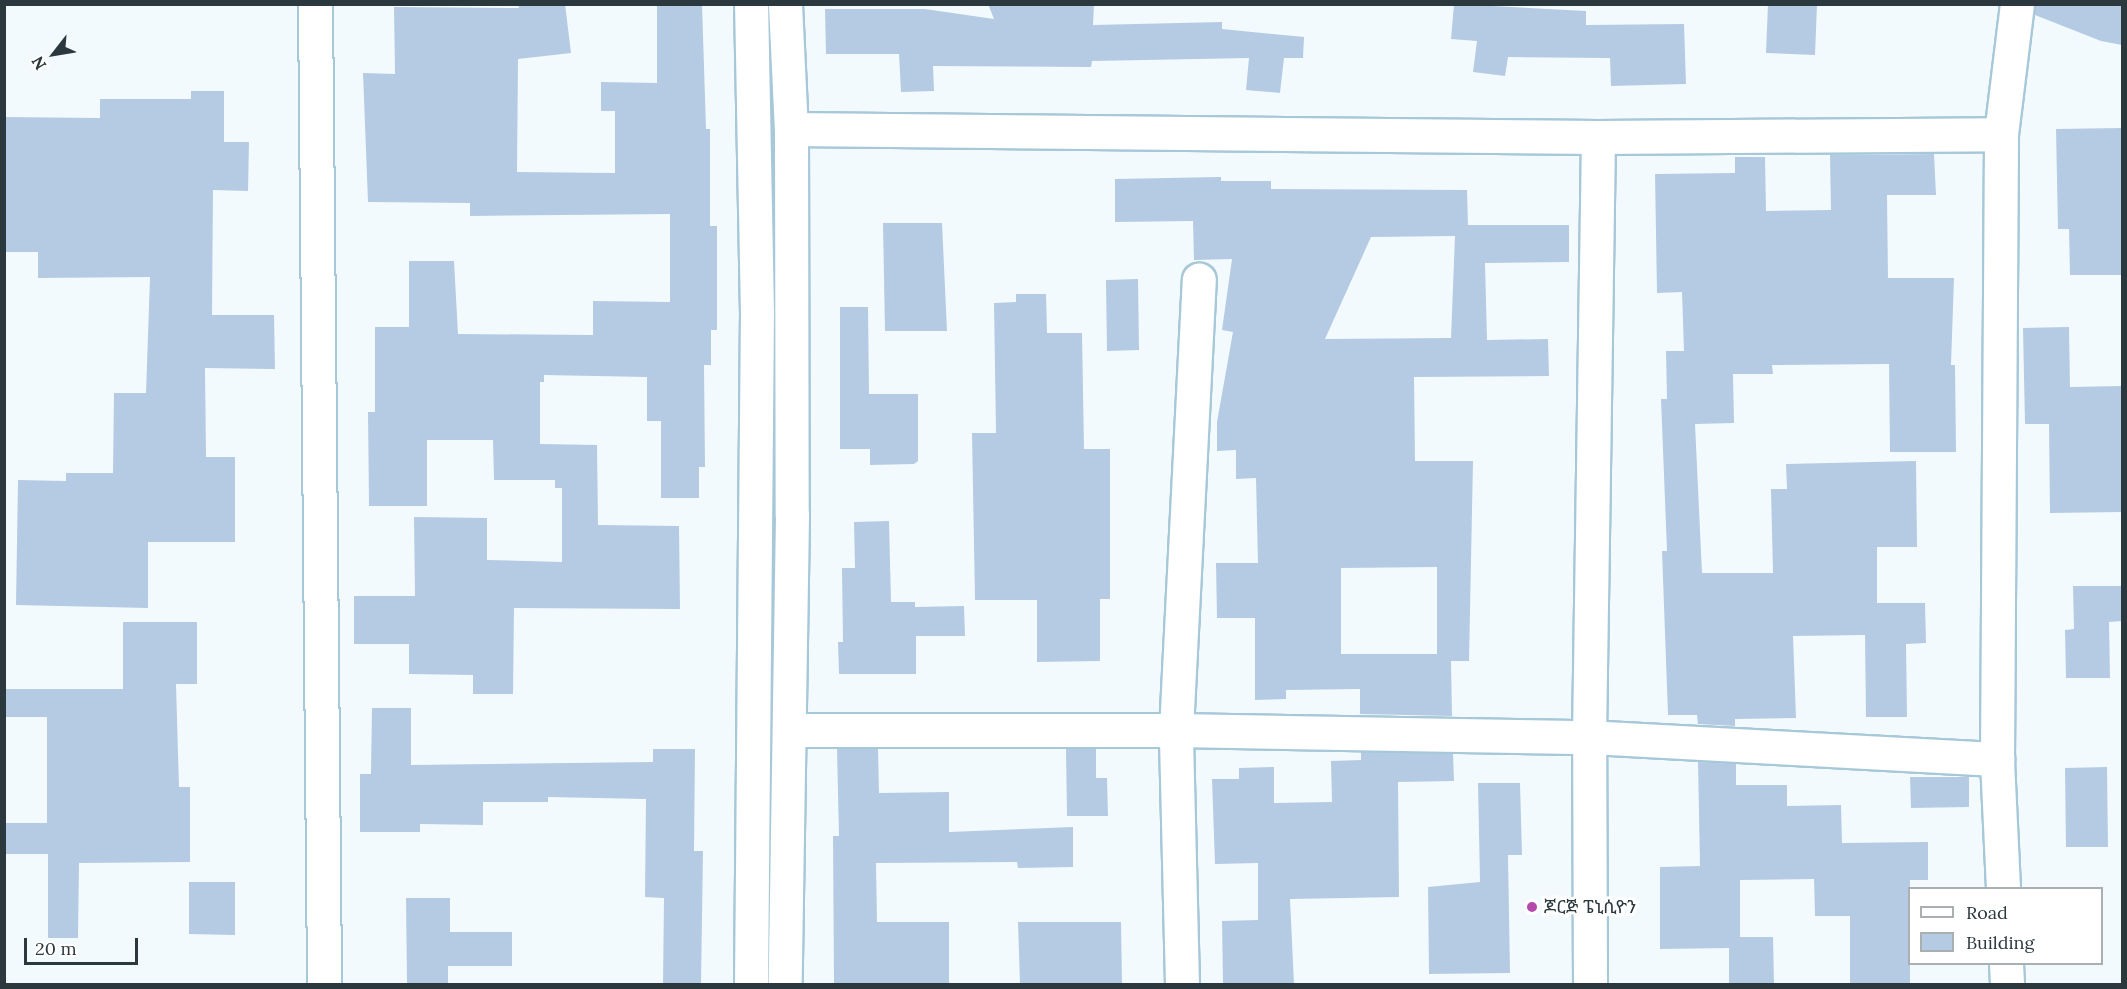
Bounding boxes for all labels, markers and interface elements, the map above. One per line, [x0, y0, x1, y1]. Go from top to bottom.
north arrow [24, 24, 84, 84]
text: N [27, 53, 50, 74]
legend [1908, 887, 2103, 965]
place label: ጆርጅ ፔኒሲዮን [1544, 896, 1636, 918]
marker: ጆርጅ ፔኒሲዮን [1525, 900, 1539, 914]
text: Road [1966, 901, 2008, 924]
scale bar [27, 926, 141, 964]
text: Building [1966, 931, 2034, 954]
text: 20 m [35, 937, 77, 960]

